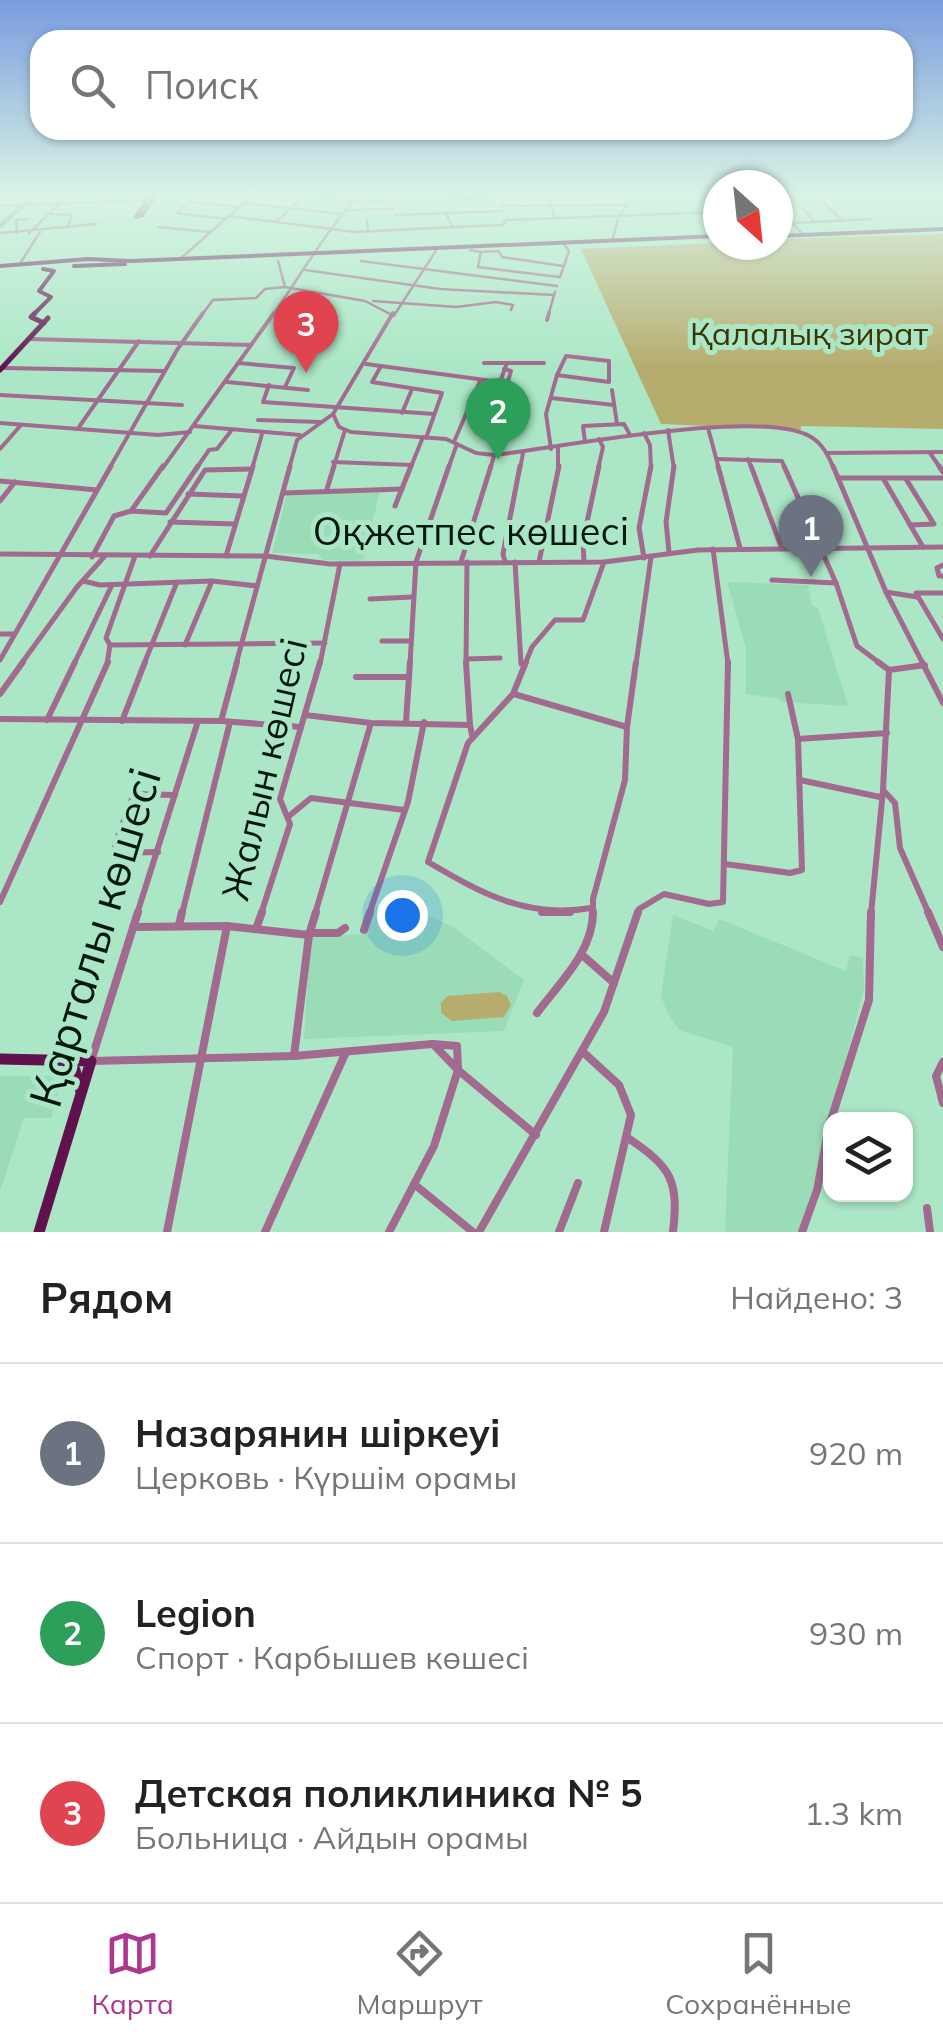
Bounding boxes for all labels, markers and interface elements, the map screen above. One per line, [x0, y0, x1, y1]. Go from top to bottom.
search box [30, 30, 913, 140]
icon: search [65, 58, 120, 113]
text: Поиск [145, 61, 258, 109]
north arrow [703, 170, 793, 260]
pin: 3 [274, 290, 338, 373]
park label: Қалалық зират [690, 313, 929, 353]
pin: 2 [466, 378, 530, 460]
pin: 1 [778, 494, 844, 577]
street label: Оқжетпес көшесі [313, 507, 629, 555]
street label: Жалын көшесі [211, 633, 317, 905]
street label: Қарталы көшесі [16, 761, 172, 1113]
your location [377, 890, 428, 941]
map controls [823, 1112, 913, 1202]
button: layers [823, 1112, 913, 1202]
text: Рядом [40, 1271, 173, 1324]
text: Найдено: 3 [730, 1277, 903, 1317]
text: Назарянин шіркеуі [135, 1409, 500, 1457]
text: 1 [63, 1433, 82, 1473]
text: 920 m [809, 1433, 903, 1473]
text: Церковь · Күршім орамы [135, 1457, 517, 1497]
text: Legion [135, 1589, 256, 1637]
text: 2 [63, 1613, 82, 1653]
text: 930 m [809, 1613, 903, 1653]
text: Спорт · Карбышев көшесі [135, 1637, 529, 1677]
text: Детская поликлиника № 5 [135, 1769, 643, 1817]
text: 3 [63, 1793, 82, 1833]
text: 1.3 km [804, 1793, 903, 1833]
text: Больница · Айдын орамы [135, 1817, 529, 1857]
tab: Карта [91, 1926, 174, 2021]
tab: Маршрут [357, 1926, 482, 2021]
tab: Сохранённые [665, 1926, 852, 2021]

